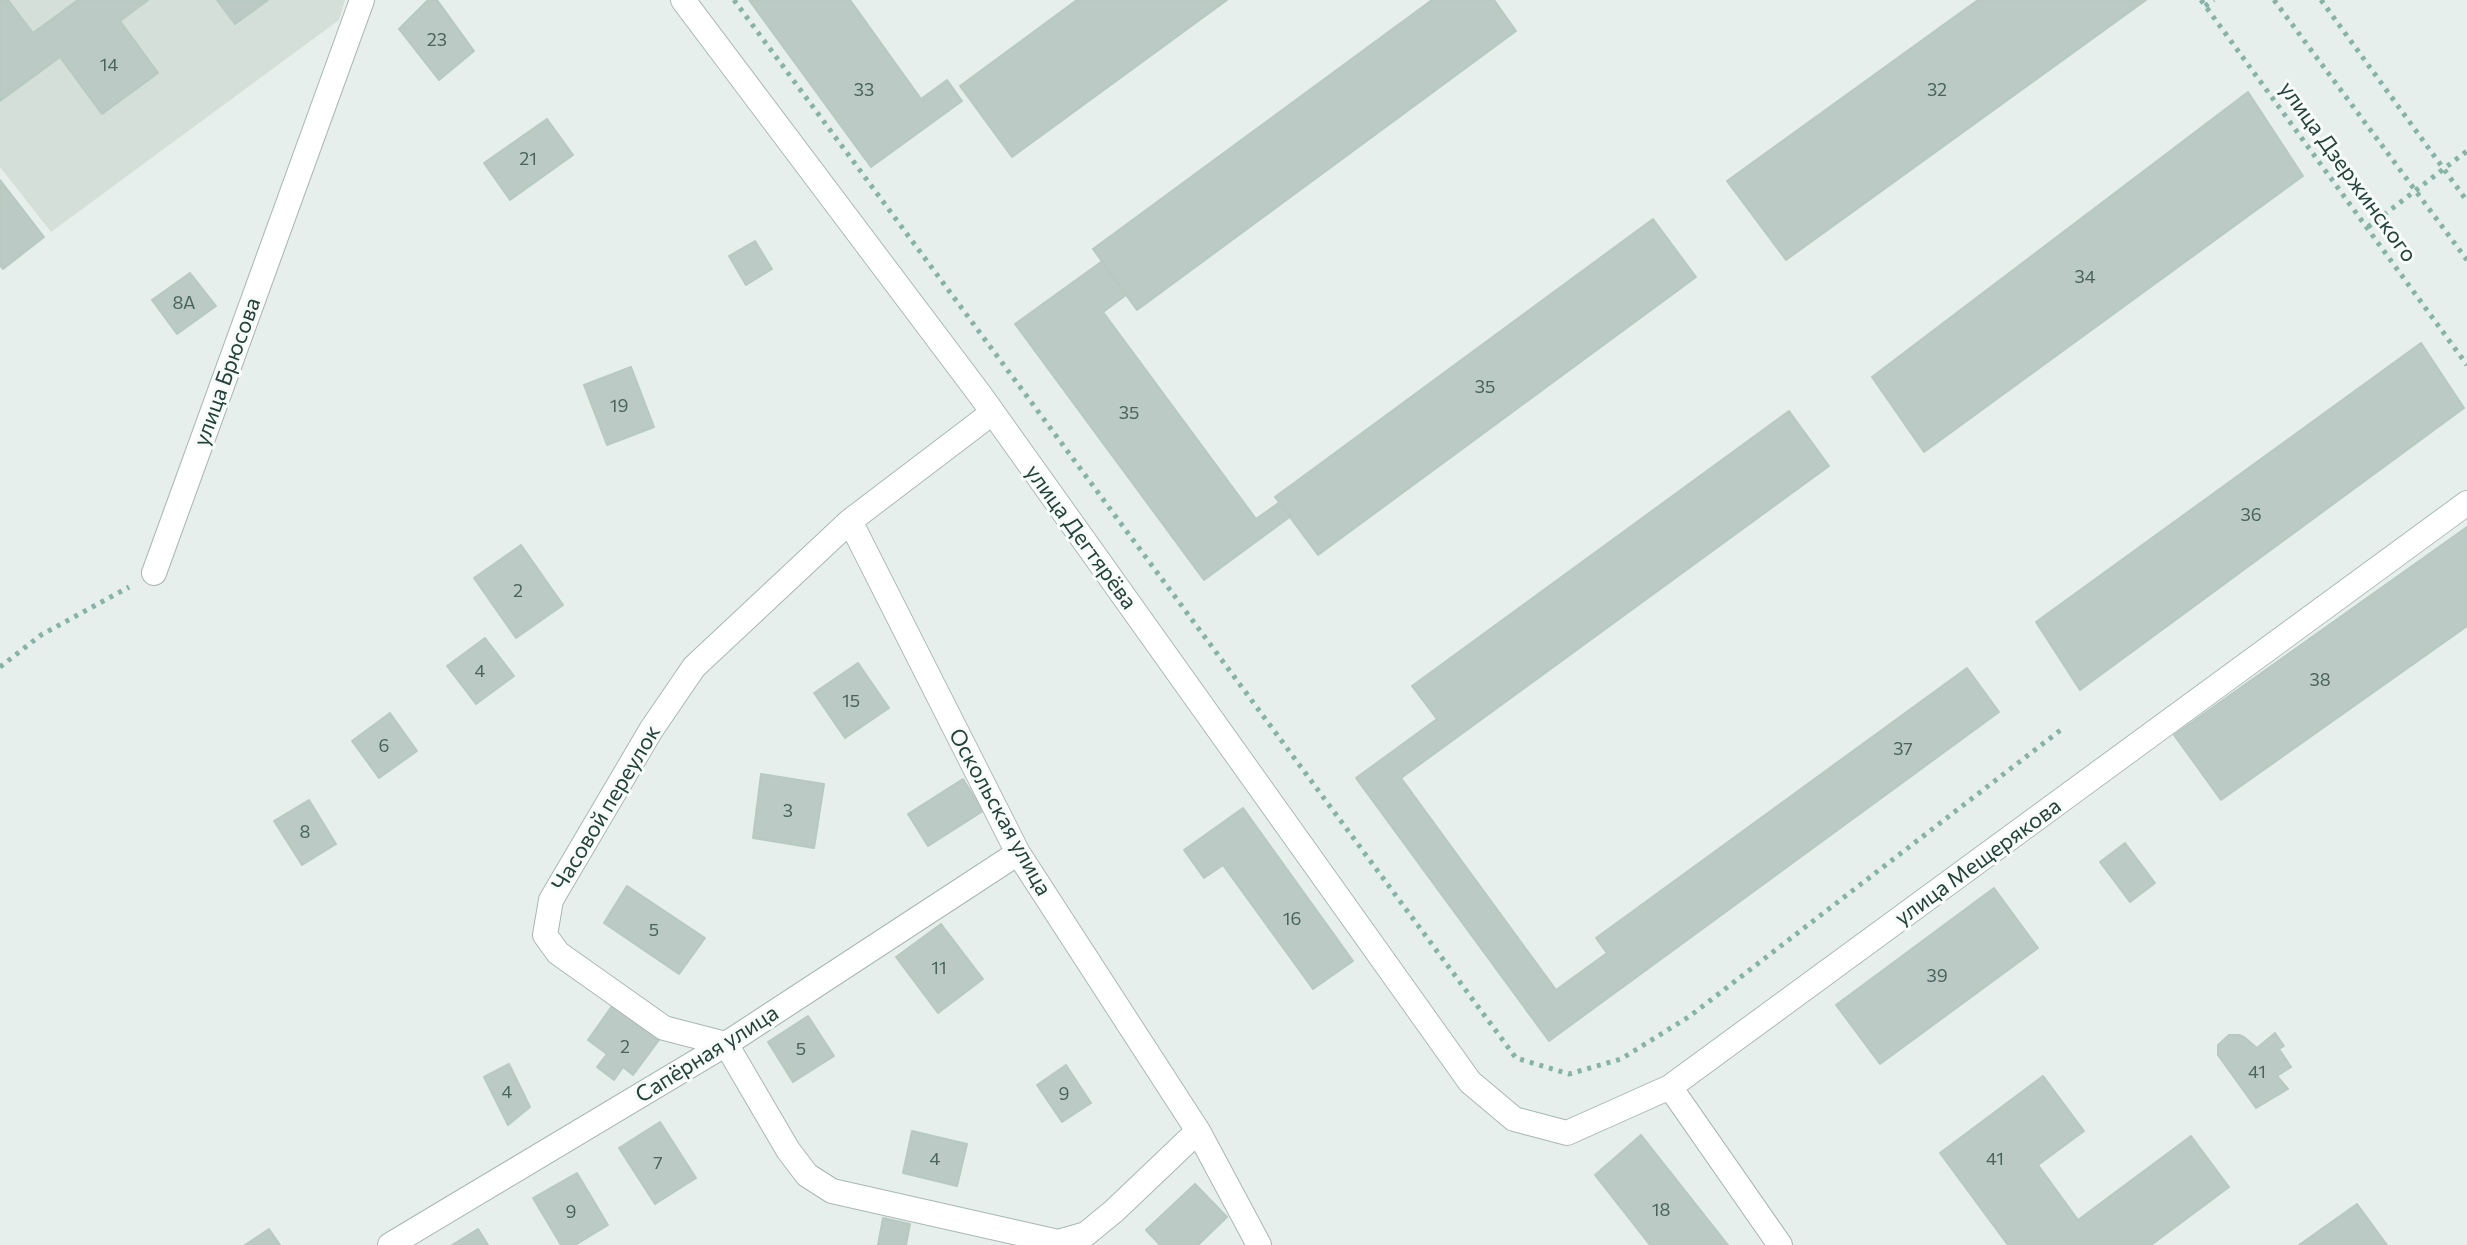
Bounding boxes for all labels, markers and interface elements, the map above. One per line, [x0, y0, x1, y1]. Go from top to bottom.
house number: 23 [427, 29, 447, 51]
house number: 14 [100, 54, 118, 76]
street label: улица Дзержинского [2274, 77, 2422, 267]
house number: 33 [854, 79, 874, 101]
house number: 32 [1927, 79, 1947, 101]
house number: 21 [519, 148, 537, 170]
house number: 34 [2074, 266, 2096, 288]
house number: 8А [173, 292, 195, 314]
street label: улица Брюсова [188, 294, 266, 450]
house number: 35 [1475, 376, 1495, 398]
house number: 19 [610, 395, 628, 417]
house number: 35 [1119, 402, 1139, 424]
street label: улица Дегтярёва [1020, 460, 1142, 614]
house number: 36 [2240, 504, 2262, 526]
house number: 2 [513, 580, 523, 602]
house number: 4 [475, 660, 485, 682]
house number: 38 [2309, 669, 2331, 691]
house number: 15 [842, 690, 860, 712]
street label: Часовой переулок [546, 720, 666, 896]
street label: Оскольская улица [943, 724, 1057, 900]
house number: 6 [379, 735, 389, 757]
house number: 37 [1893, 738, 1913, 760]
street label: улица Мещерякова [1890, 793, 2066, 931]
house number: 3 [783, 800, 793, 822]
house number: 8 [300, 821, 310, 843]
house number: 16 [1283, 908, 1301, 930]
house number: 5 [649, 919, 659, 941]
house number: 11 [931, 957, 947, 979]
house number: 39 [1926, 965, 1948, 987]
street label: Сапёрная улица [631, 1000, 783, 1108]
house number: 2 [620, 1036, 630, 1058]
house number: 5 [796, 1038, 806, 1060]
house number: 41 [2248, 1061, 2266, 1083]
house number: 4 [502, 1081, 512, 1103]
house number: 9 [1059, 1083, 1069, 1105]
house number: 4 [930, 1148, 940, 1170]
house number: 41 [1986, 1148, 2004, 1170]
house number: 7 [653, 1152, 663, 1174]
house number: 18 [1652, 1199, 1670, 1221]
house number: 9 [566, 1201, 576, 1223]

